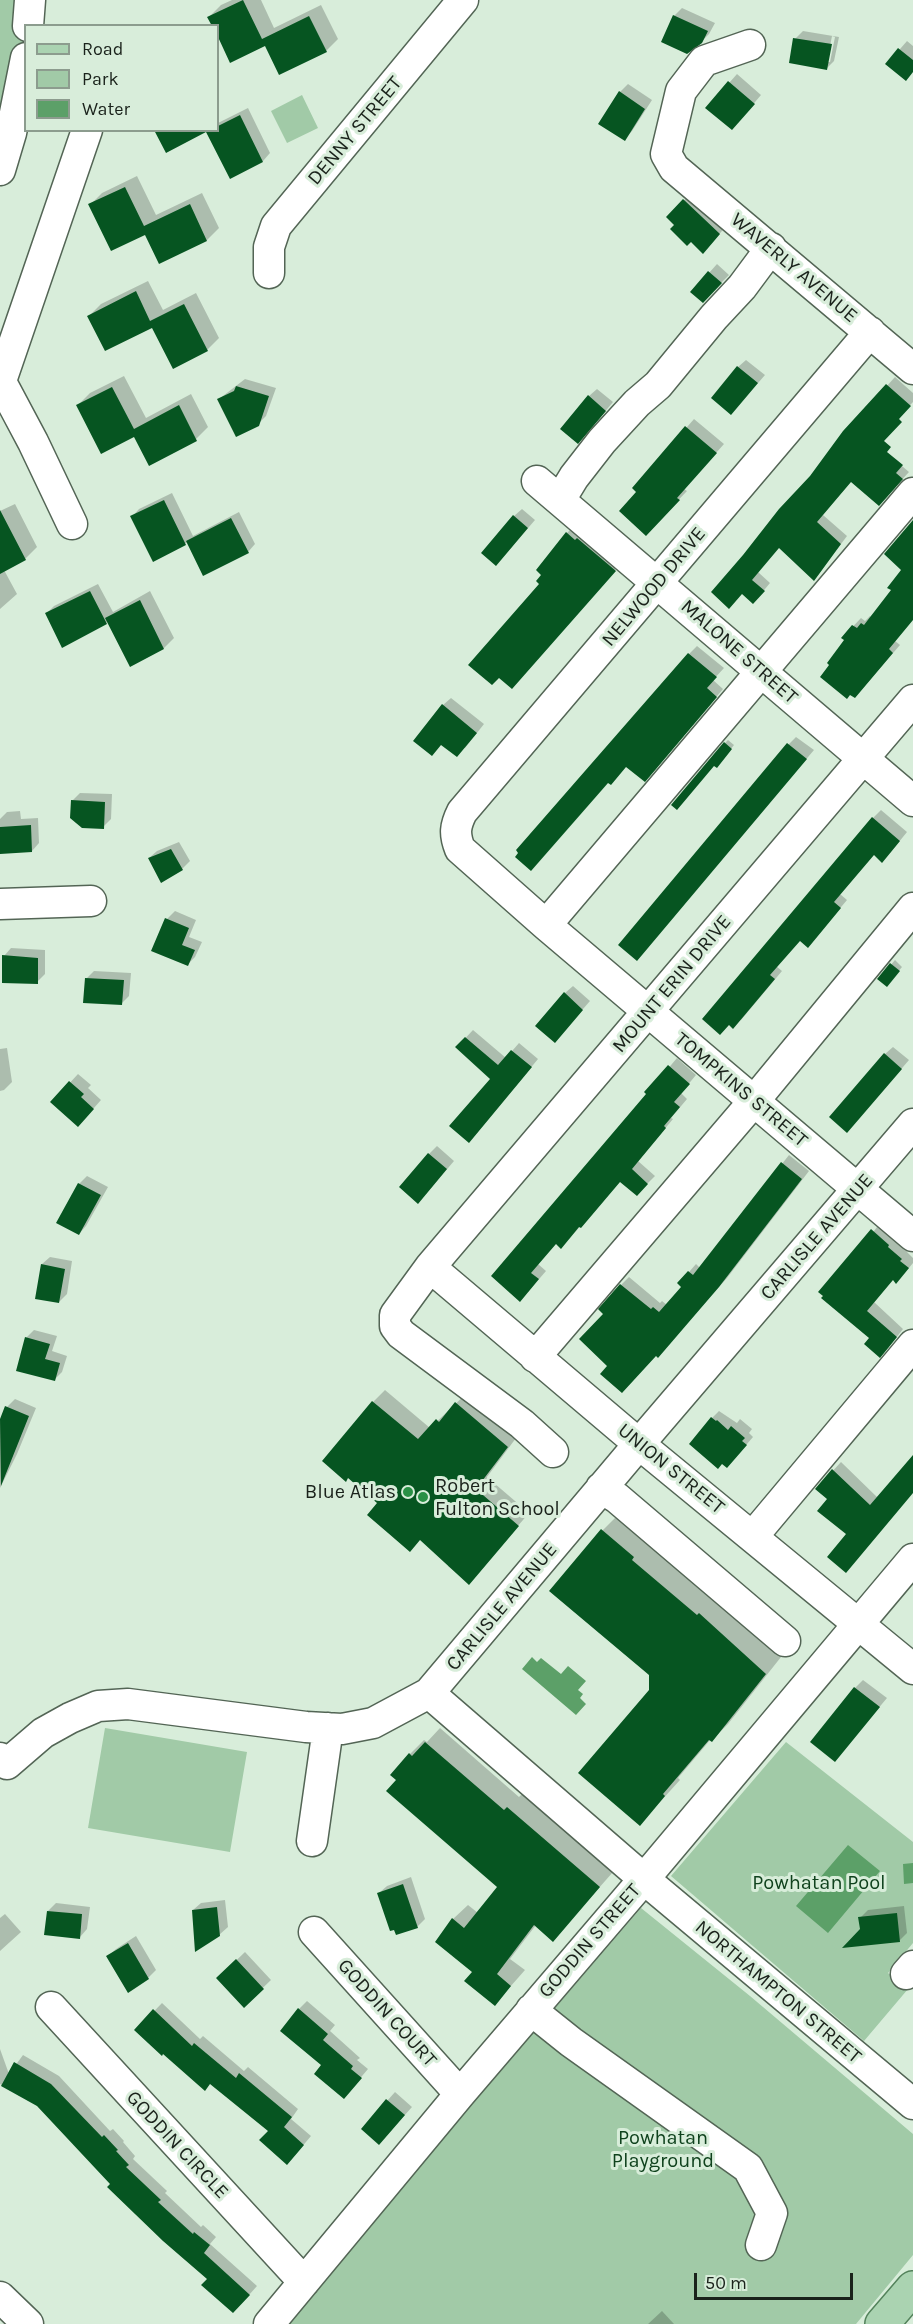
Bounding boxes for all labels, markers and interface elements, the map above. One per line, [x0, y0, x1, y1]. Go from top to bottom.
legend [24, 24, 219, 132]
text: Road [82, 38, 123, 60]
text: Park [82, 68, 119, 90]
street label: DENNY STREET [303, 72, 407, 190]
text: Water [82, 98, 130, 120]
street label: WAVERLY AVENUE [726, 208, 862, 328]
street label: NELWOOD DRIVE [597, 522, 711, 652]
street label: MALONE STREET [676, 595, 802, 709]
street label: MOUNT ERIN DRIVE [607, 910, 737, 1058]
street label: TOMPKINS STREET [670, 1027, 812, 1153]
street label: CARLISLE AVENUE [756, 1169, 878, 1305]
street label: UNION STREET [613, 1419, 729, 1519]
place label: Robert Fulton School [435, 1474, 560, 1521]
place label: Blue Atlas [305, 1480, 396, 1504]
marker: Blue Atlas [401, 1485, 415, 1499]
marker: Robert Fulton School [416, 1490, 430, 1504]
street label: CARLISLE AVENUE [441, 1538, 563, 1676]
park label: Powhatan Pool [752, 1871, 886, 1895]
street label: GODDIN STREET [534, 1879, 646, 2003]
street label: NORTHAMPTON STREET [690, 1915, 866, 2069]
street label: GODDIN COURT [332, 1954, 442, 2072]
street label: GODDIN CIRCLE [121, 2086, 233, 2204]
park label: Powhatan Playground [612, 2126, 714, 2173]
scale bar [697, 2261, 856, 2299]
text: 50 m [705, 2272, 747, 2294]

